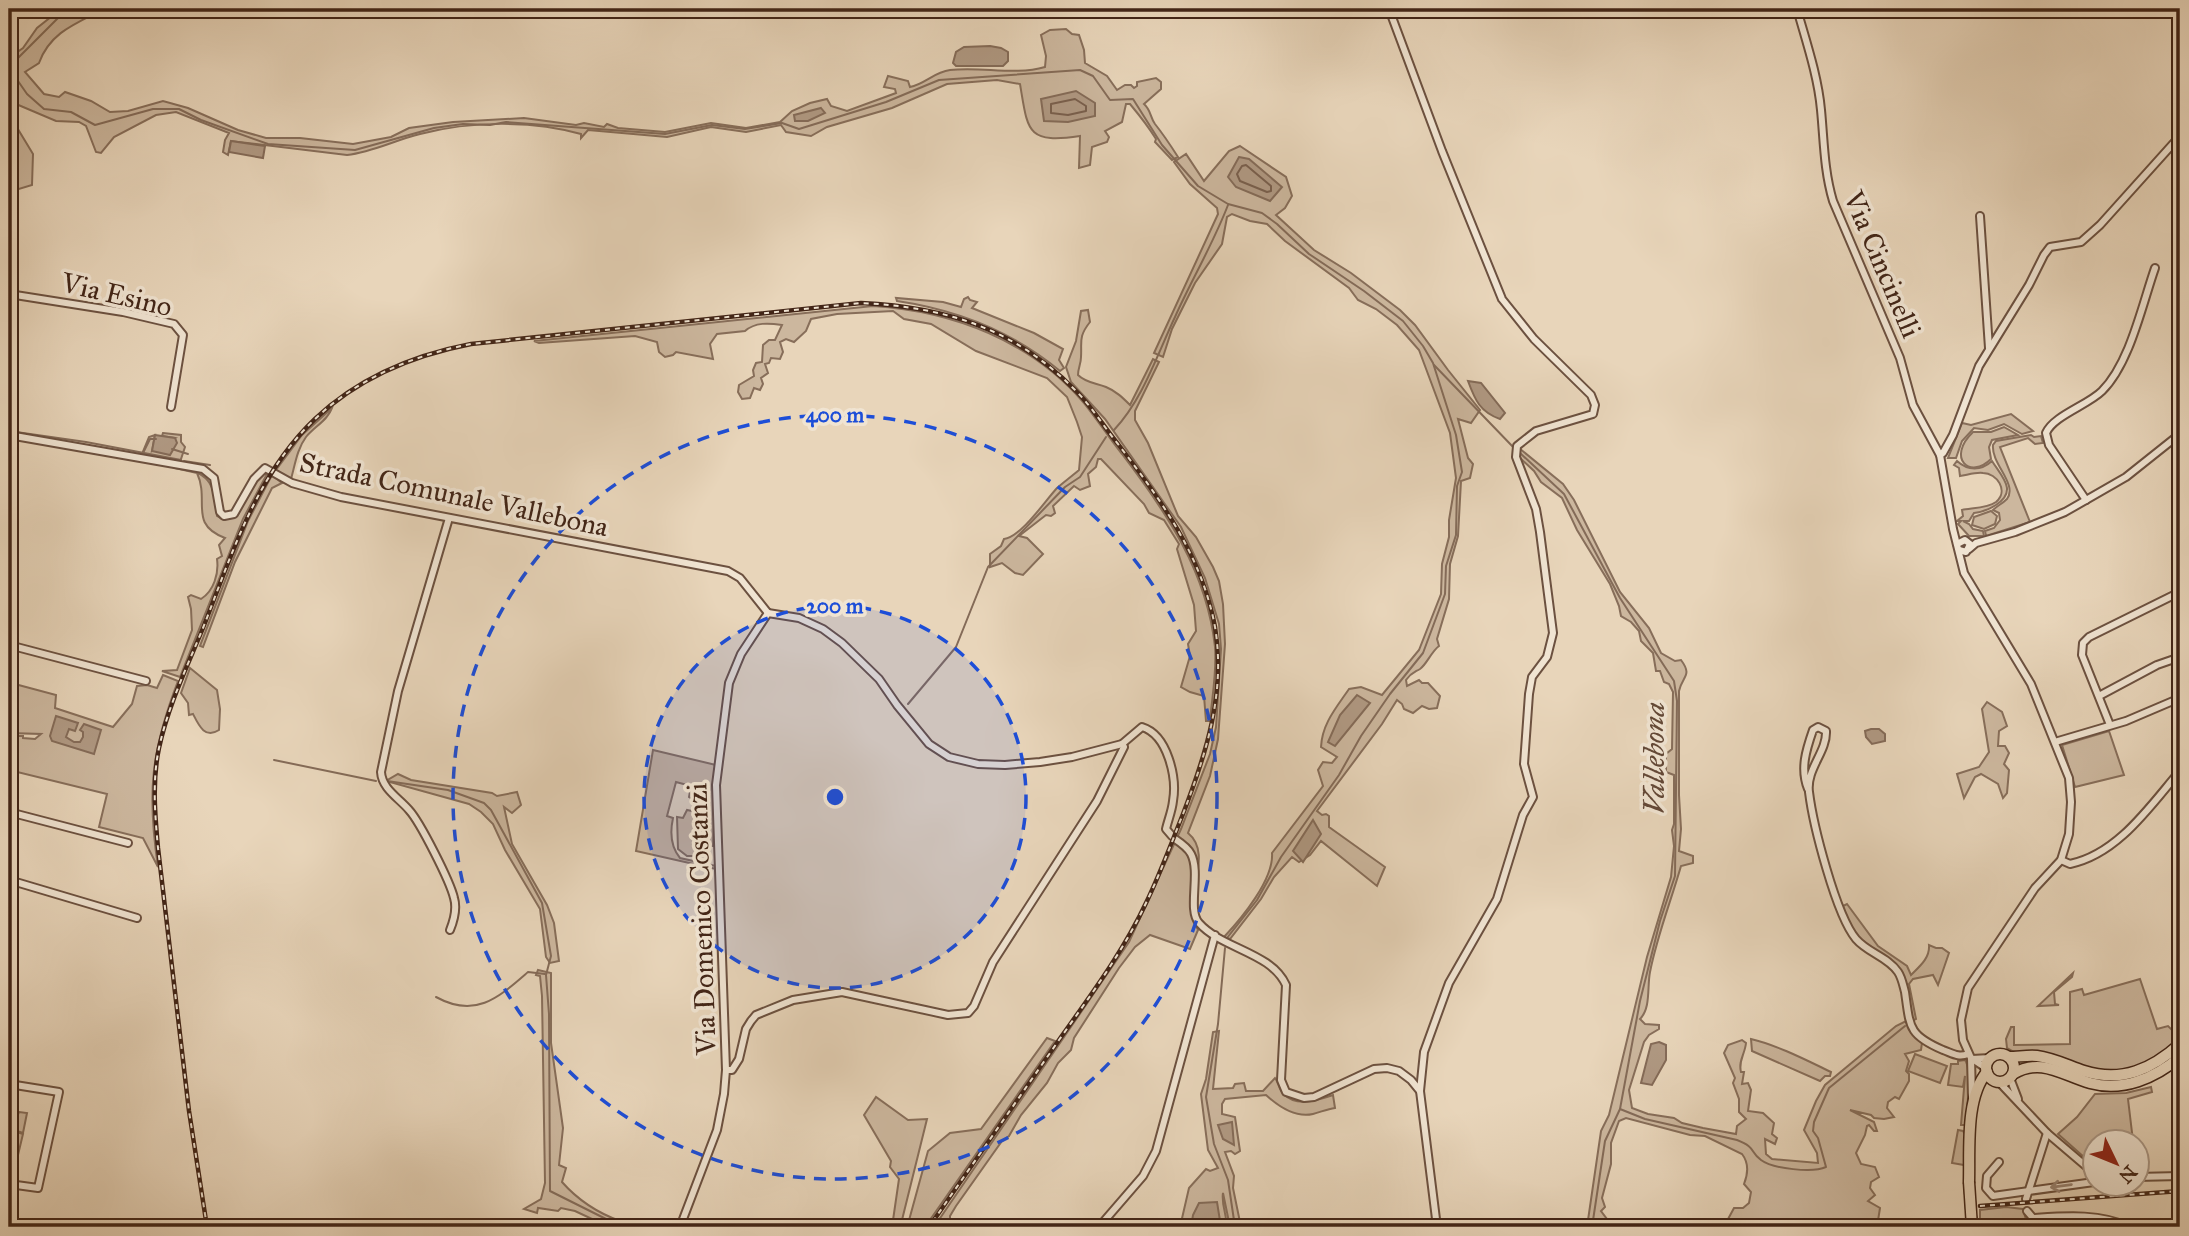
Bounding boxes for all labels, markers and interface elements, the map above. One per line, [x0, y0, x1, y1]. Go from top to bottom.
street label: Via Cincinelli [1836, 185, 1929, 343]
street label: Via Esino [57, 265, 176, 324]
text: 400 m [806, 402, 865, 428]
street label: Strada Comunale Vallebona [296, 445, 612, 544]
text: 200 m [807, 593, 864, 619]
water label: Vallebona [1636, 702, 1672, 814]
street label: Via Domenico Costanzi [679, 782, 724, 1057]
centre of rings [823, 785, 847, 809]
north arrow [2080, 1128, 2150, 1198]
text: N [2114, 1161, 2142, 1188]
one-way arrow [2050, 1180, 2073, 1193]

